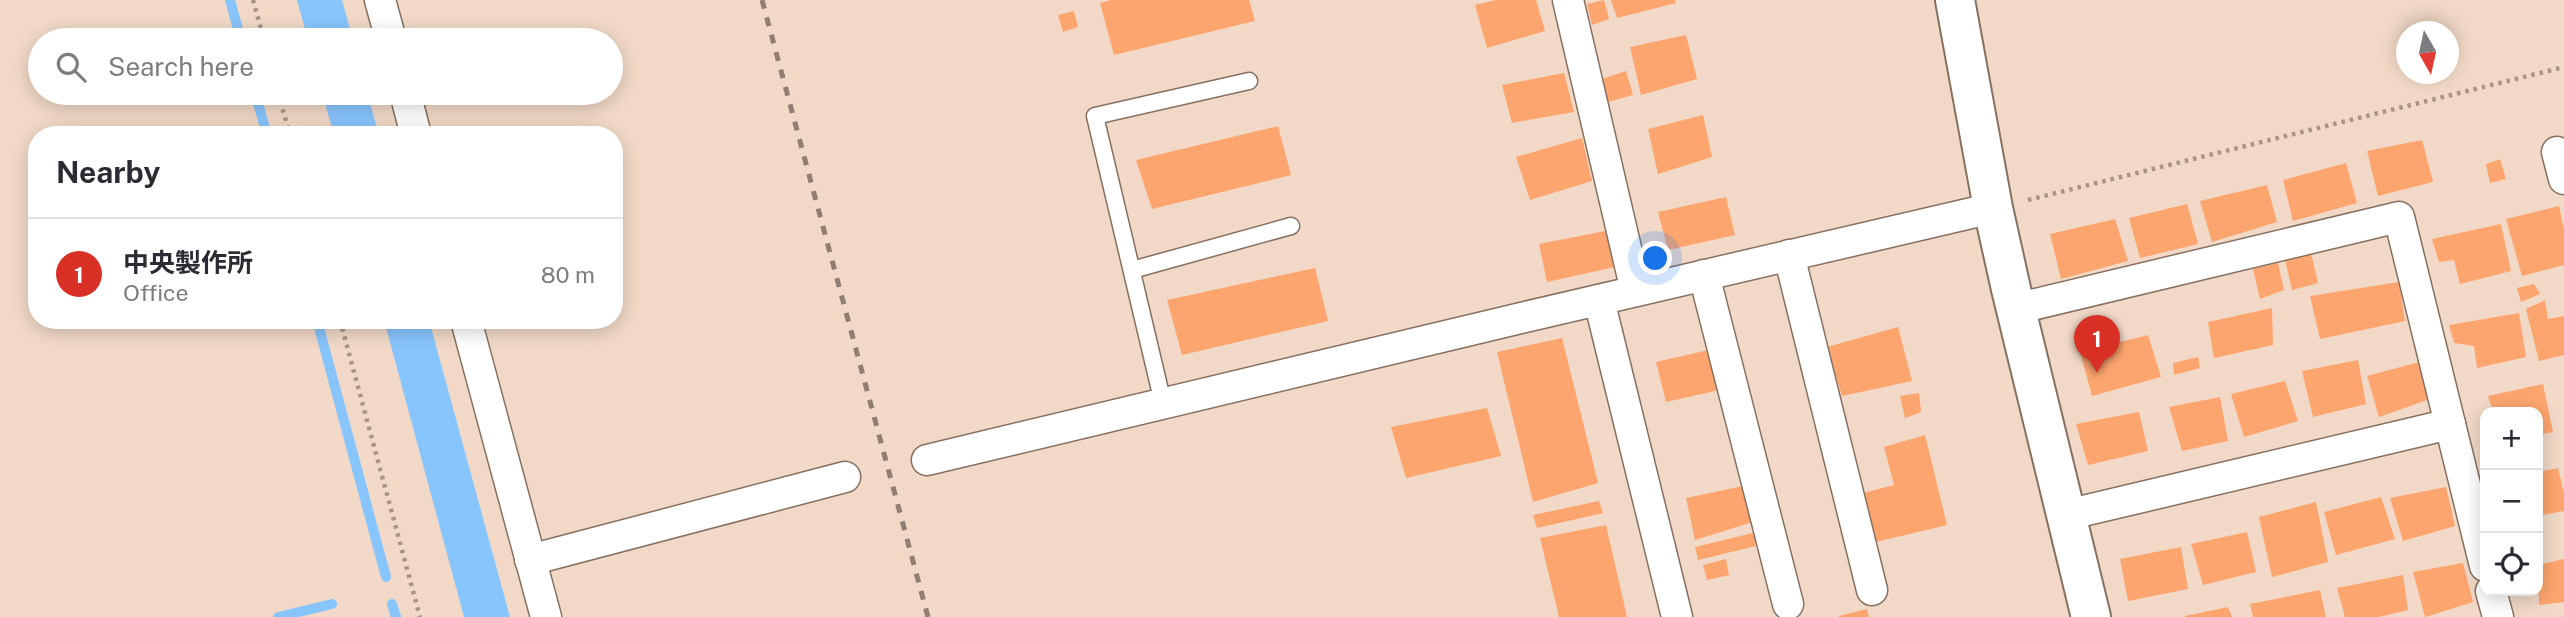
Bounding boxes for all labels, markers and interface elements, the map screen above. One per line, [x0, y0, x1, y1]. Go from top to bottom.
north arrow [2396, 21, 2459, 84]
search box [28, 28, 623, 105]
icon: search [52, 48, 90, 86]
text: Search here [108, 51, 254, 82]
text: Nearby [56, 154, 160, 190]
your location [1638, 241, 1672, 275]
text: 中央製作所 [123, 247, 253, 278]
text: 1 [74, 261, 84, 288]
text: 80 m [541, 261, 595, 288]
text: Office [123, 279, 189, 306]
pin: 1 [2074, 315, 2120, 373]
map controls [2480, 407, 2543, 596]
button: + [2480, 407, 2543, 470]
button: − [2480, 470, 2543, 533]
button: locate [2480, 533, 2543, 596]

